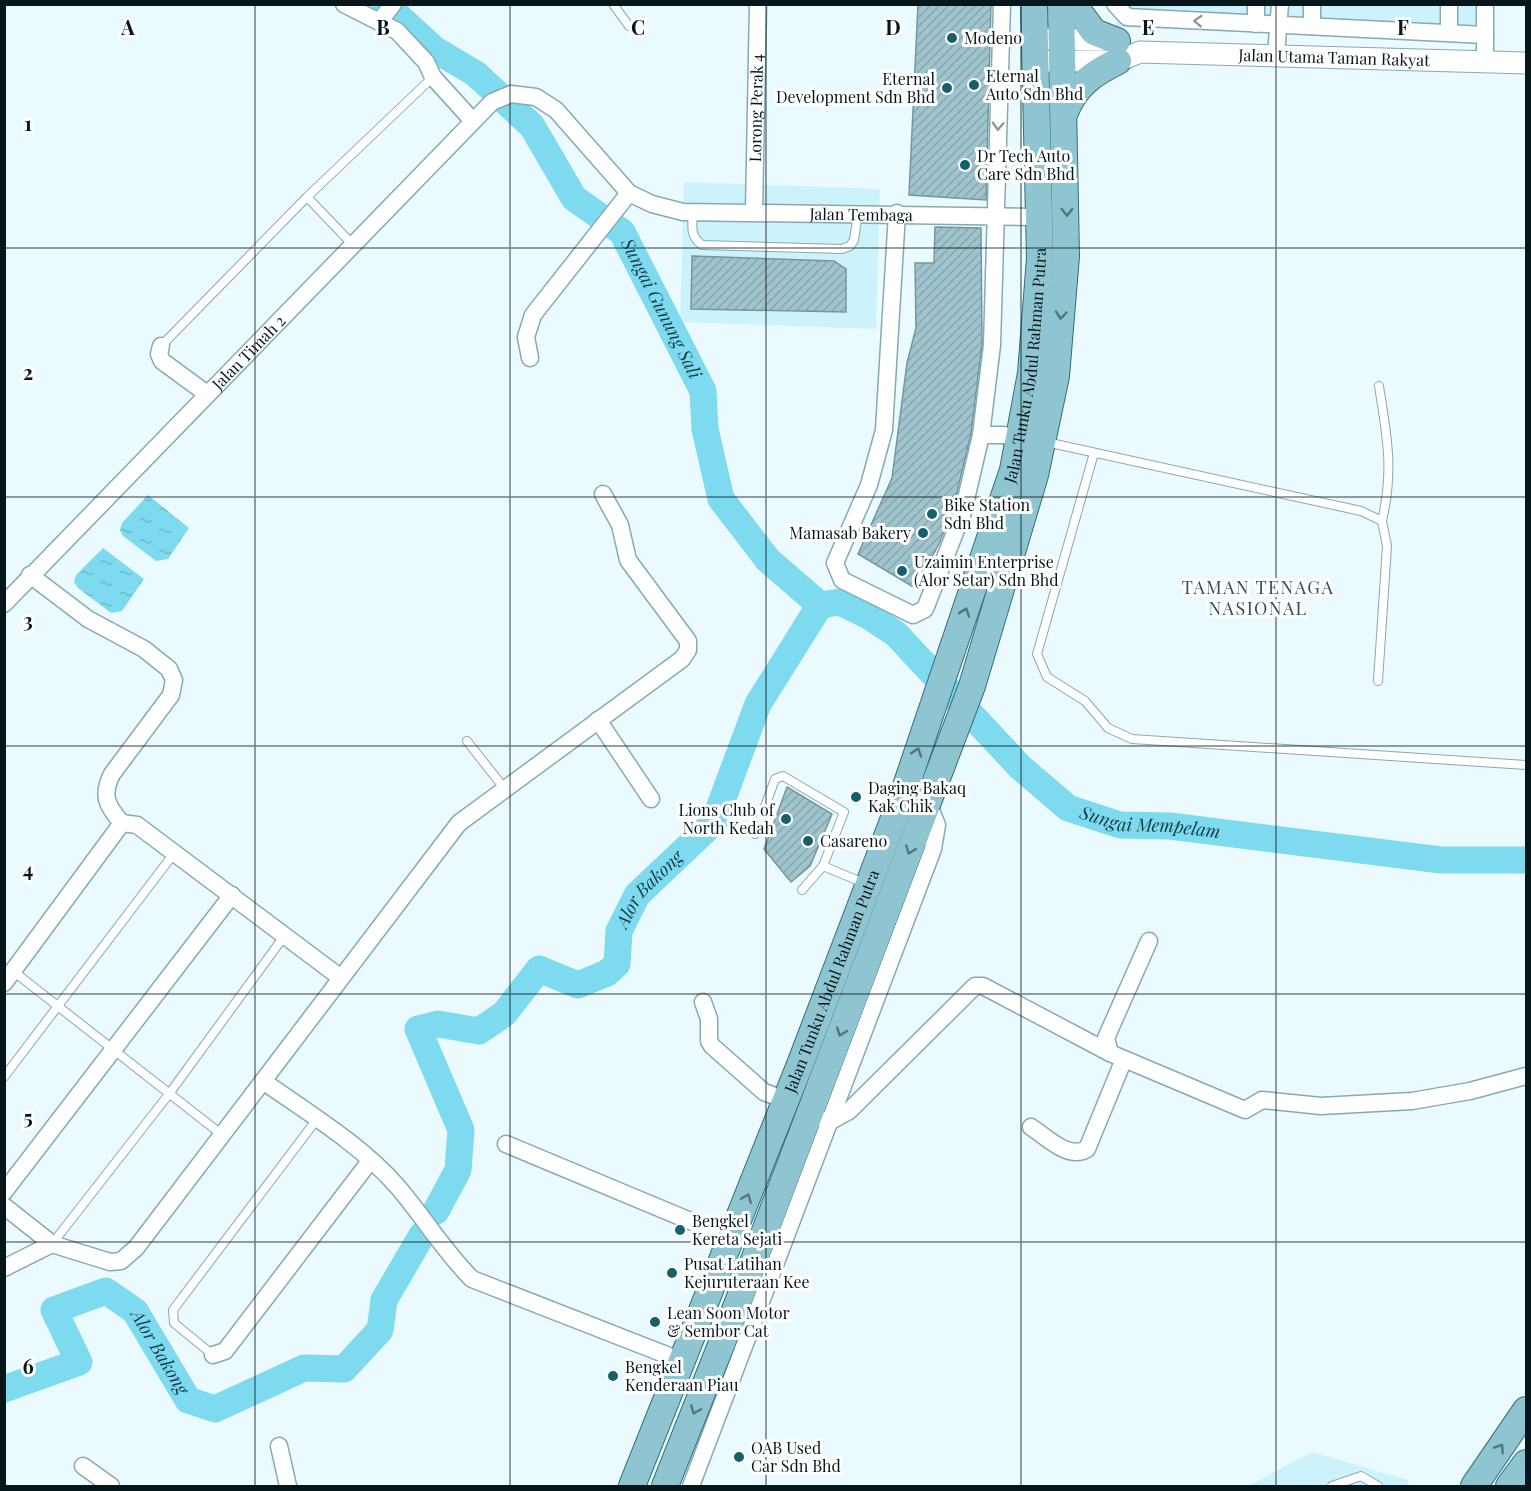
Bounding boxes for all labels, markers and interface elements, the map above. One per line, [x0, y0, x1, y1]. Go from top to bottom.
text: A [120, 13, 135, 40]
text: B [376, 13, 390, 40]
text: C [631, 13, 645, 40]
text: D [885, 13, 901, 40]
text: E [1142, 13, 1154, 40]
text: F [1397, 13, 1409, 40]
one-way arrow [1193, 14, 1202, 27]
place label: Modeno [964, 27, 1022, 48]
marker: Modeno [945, 31, 959, 45]
street label: Jalan Utama Taman Rakyat [1237, 44, 1430, 70]
street label: Lorong Perak 4 [744, 54, 767, 162]
place label: Eternal Auto Sdn Bhd [985, 65, 1083, 104]
place label: Eternal Development Sdn Bhd [776, 68, 935, 107]
marker: Eternal Auto Sdn Bhd [967, 78, 981, 92]
marker: Eternal Development Sdn Bhd [940, 81, 954, 95]
text: 1 [24, 109, 32, 136]
one-way arrow [991, 121, 1004, 130]
place label: Dr Tech Auto Care Sdn Bhd [977, 145, 1075, 184]
marker: Dr Tech Auto Care Sdn Bhd [958, 158, 972, 172]
street label: Jalan Tembaga [808, 203, 913, 225]
one-way arrow [1060, 208, 1073, 217]
water label: Sungai Gunung Sali [616, 233, 708, 383]
street label: Jalan Tunku Abdul Rahman Putra [998, 248, 1050, 486]
street label: Jalan Timah 2 [206, 310, 289, 395]
one-way arrow [1055, 310, 1068, 319]
text: 2 [23, 358, 33, 385]
place label: Bike Station Sdn Bhd [944, 494, 1030, 533]
marker: Bike Station Sdn Bhd [925, 507, 939, 521]
place label: Mamasab Bakery [789, 522, 911, 543]
marker: Mamasab Bakery [916, 526, 930, 540]
place label: Uzaimin Enterprise (Alor Setar) Sdn Bhd [914, 551, 1059, 590]
marker: Uzaimin Enterprise (Alor Setar) Sdn Bhd [895, 564, 909, 578]
district label: TAMAN TENAGA NASIONAL [1182, 575, 1334, 620]
text: 3 [23, 606, 33, 633]
one-way arrow [957, 607, 970, 617]
one-way arrow [910, 747, 922, 757]
place label: Daging Bakaq Kak Chik [868, 777, 966, 816]
marker: Daging Bakaq Kak Chik [849, 790, 863, 804]
place label: Lions Club of North Kedah [678, 799, 776, 838]
water label: Sungai Mempelam [1076, 799, 1222, 843]
marker: Lions Club of North Kedah [779, 812, 793, 826]
place label: Casareno [820, 830, 888, 851]
marker: Casareno [801, 834, 815, 848]
water label: Alor Bakong [609, 844, 689, 934]
one-way arrow [905, 844, 917, 855]
text: 4 [23, 855, 33, 882]
street label: Jalan Tunku Abdul Rahman Putra [779, 866, 883, 1096]
one-way arrow [836, 1027, 849, 1037]
text: 5 [23, 1103, 33, 1130]
one-way arrow [740, 1193, 752, 1204]
place label: Bengkel Kereta Sejati [692, 1210, 783, 1249]
marker: Bengkel Kereta Sejati [673, 1223, 687, 1237]
place label: Pusat Latihan Kejuruteraan Kee [684, 1253, 810, 1292]
marker: Pusat Latihan Kejuruteraan Kee [665, 1266, 679, 1280]
place label: Lean Soon Motor & Sembor Cat [667, 1302, 790, 1341]
water label: Alor Bakong [125, 1303, 196, 1400]
marker: Lean Soon Motor & Sembor Cat [648, 1315, 662, 1329]
text: 6 [22, 1352, 34, 1379]
place label: Bengkel Kenderaan Piau [625, 1356, 738, 1395]
marker: Bengkel Kenderaan Piau [606, 1369, 620, 1383]
one-way arrow [690, 1404, 703, 1415]
place label: OAB Used Car Sdn Bhd [751, 1437, 841, 1476]
one-way arrow [1493, 1444, 1504, 1455]
marker: OAB Used Car Sdn Bhd [732, 1450, 746, 1464]

